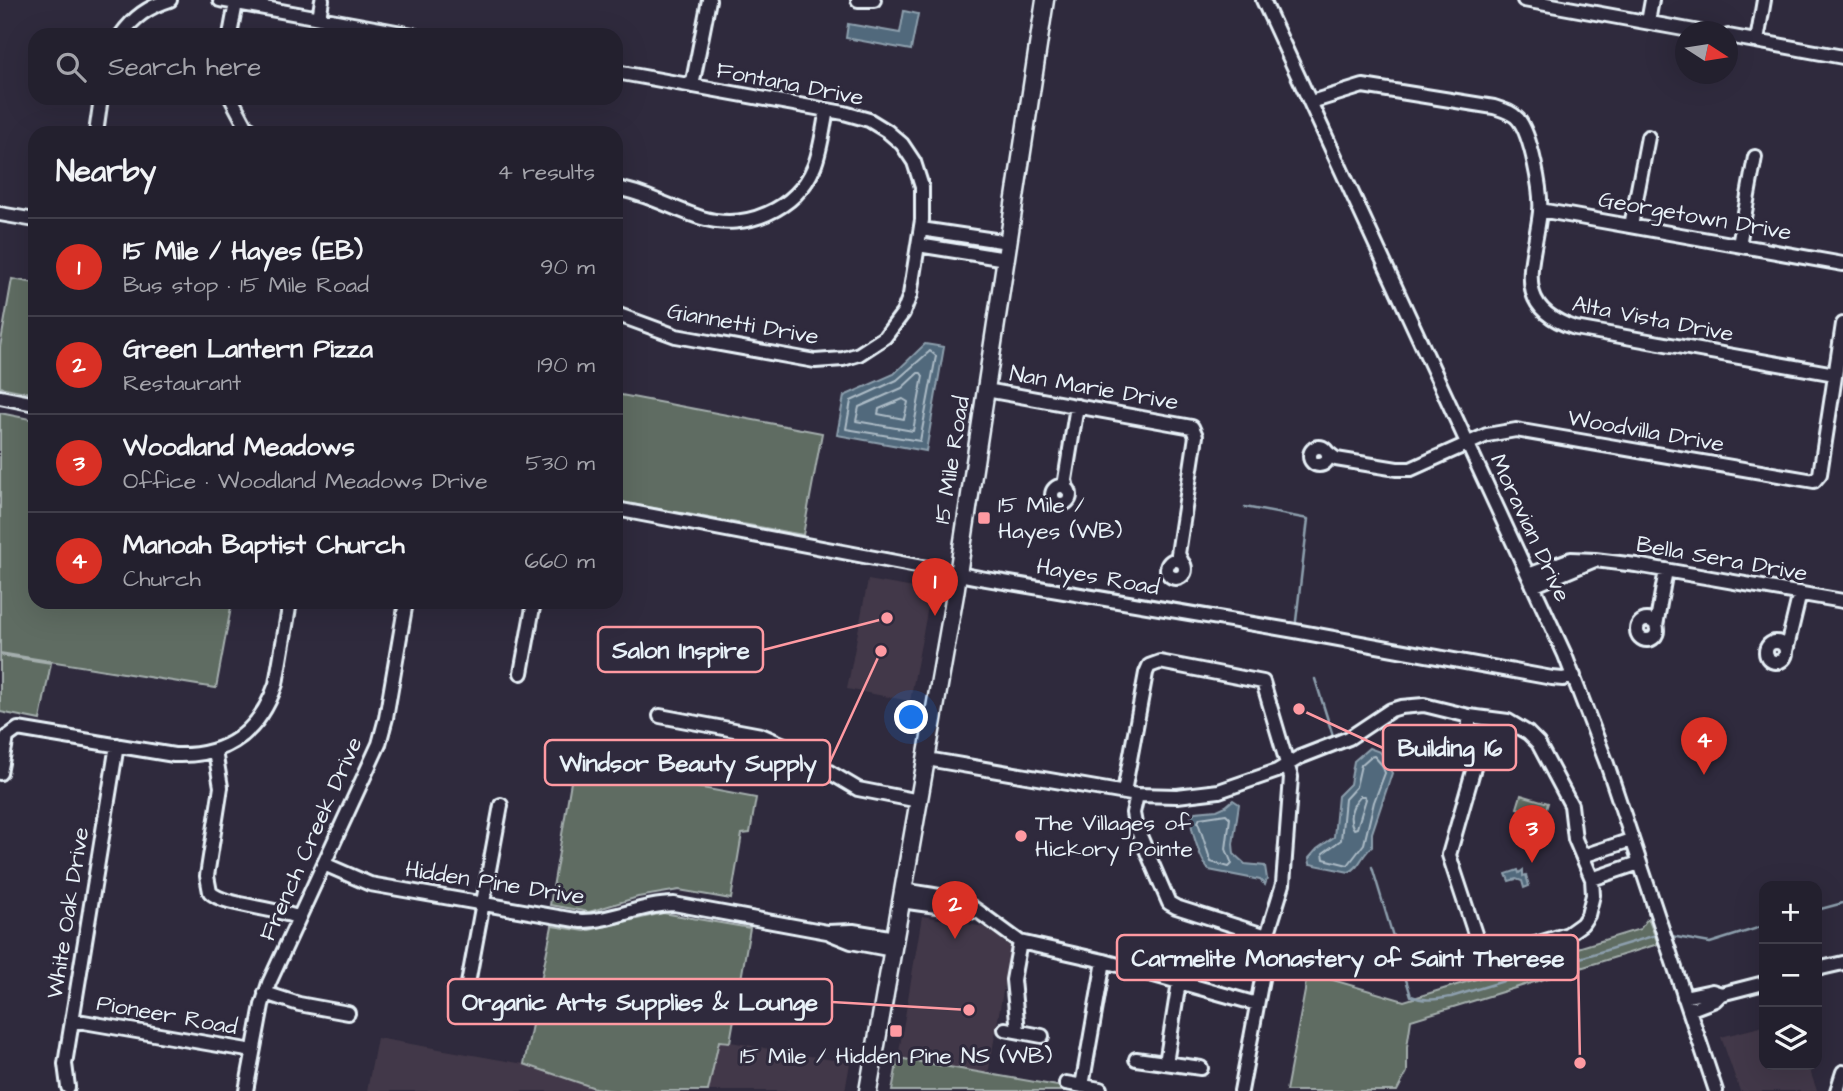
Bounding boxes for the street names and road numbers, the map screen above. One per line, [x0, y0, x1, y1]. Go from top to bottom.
street label: Fontana Drive [714, 54, 866, 114]
street label: Georgetown Drive [1596, 183, 1794, 250]
street label: Alta Vista Drive [1570, 288, 1736, 350]
street label: Giannetti Drive [665, 295, 821, 353]
street label: Nan Marie Drive [1007, 357, 1181, 419]
street label: 15 Mile Road [926, 394, 978, 526]
street label: Woodvilla Drive [1565, 401, 1727, 461]
street label: Moravian Drive [1482, 449, 1578, 607]
street label: Bella Sera Drive [1634, 528, 1810, 590]
street label: Hayes Road [1034, 550, 1162, 605]
street label: French Creek Drive [252, 732, 370, 946]
street label: White Oak Drive [39, 825, 97, 1001]
street label: Hidden Pine Drive [403, 853, 587, 913]
street label: Pioneer Road [94, 987, 240, 1043]

